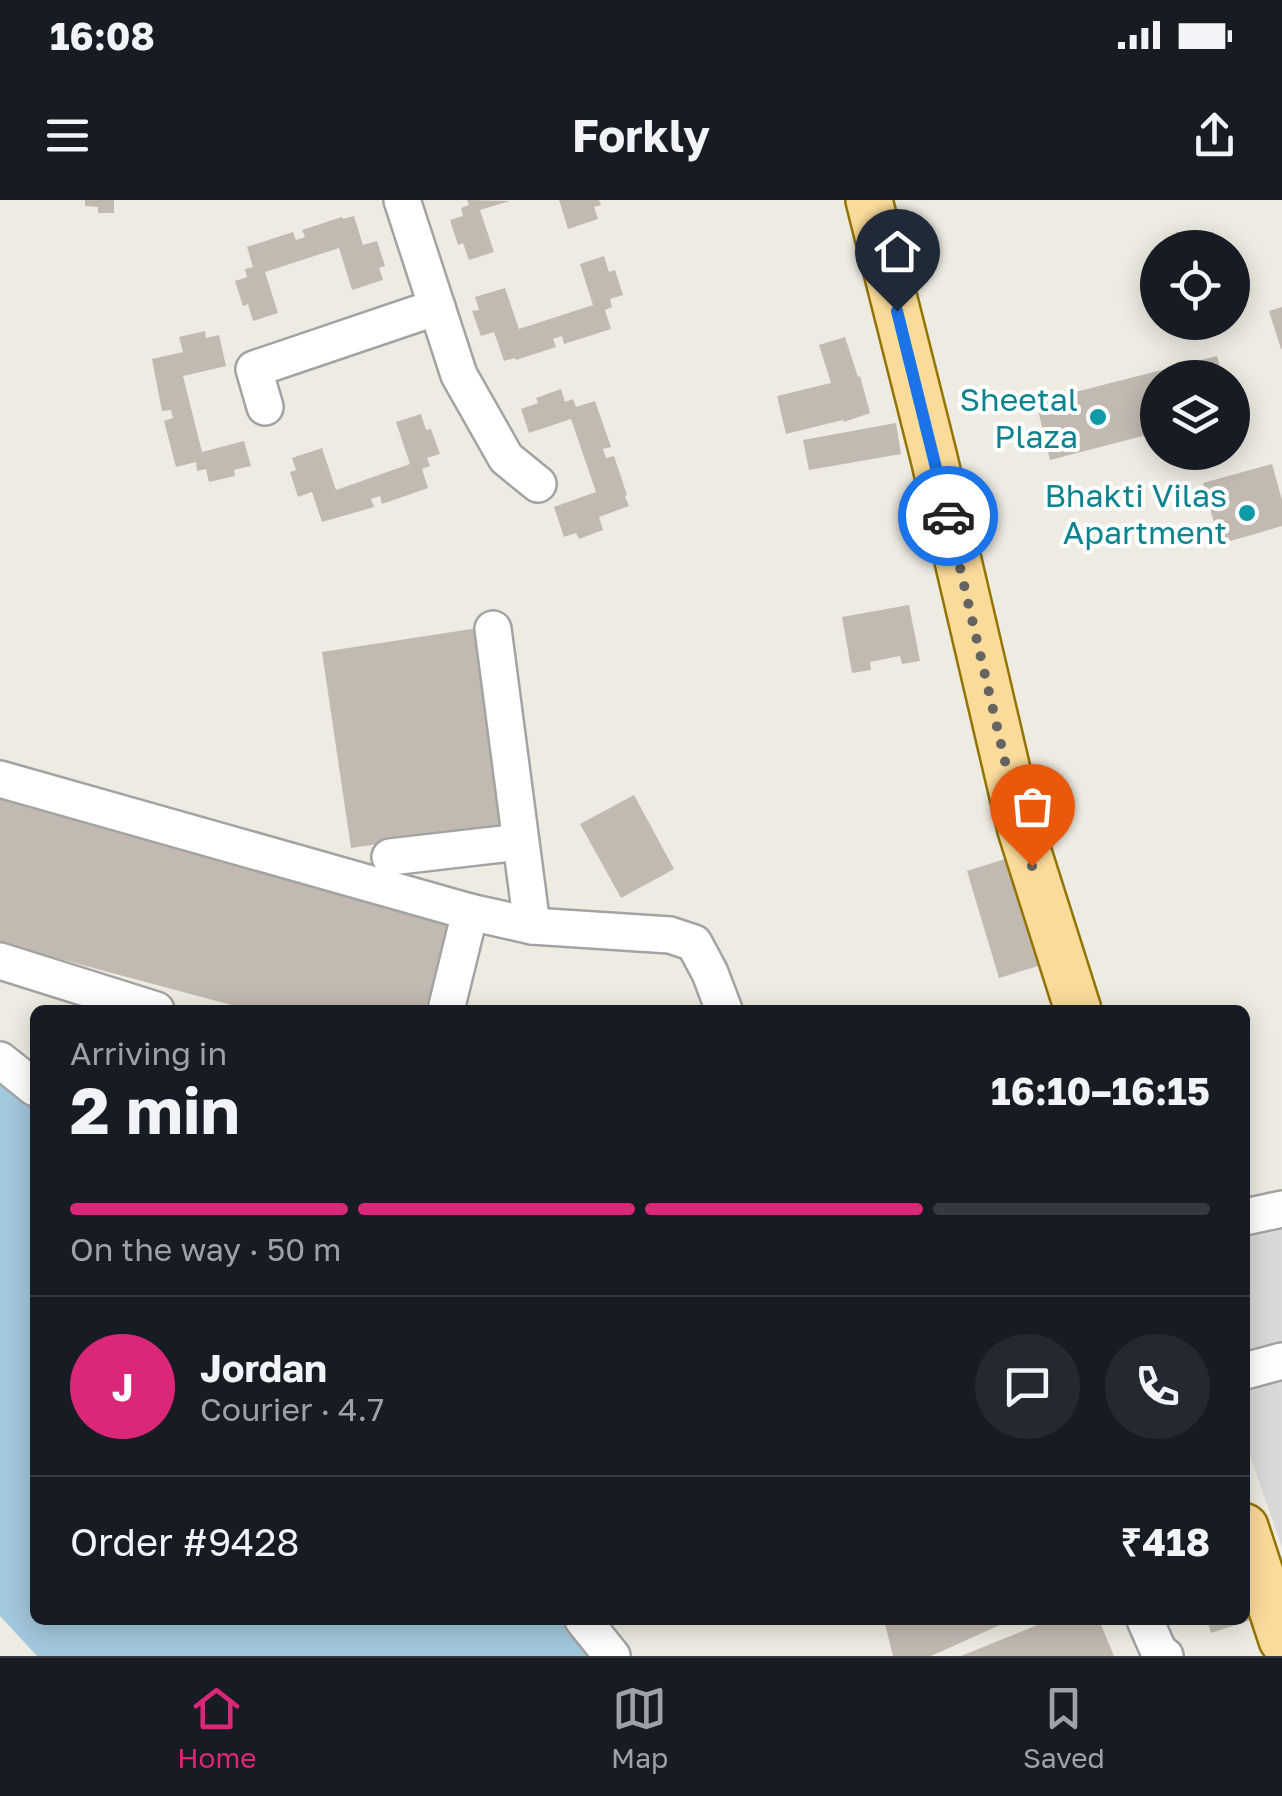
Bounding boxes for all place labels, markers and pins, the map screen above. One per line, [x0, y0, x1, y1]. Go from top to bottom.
pin [855, 209, 940, 312]
place label: Sheetal Plaza [960, 380, 1078, 455]
marker: Sheetal Plaza [1087, 406, 1109, 428]
place label: Bhakti Vilas Apartment [1044, 476, 1227, 551]
marker: Bhakti Vilas Apartment [1236, 502, 1258, 524]
pin [990, 764, 1075, 867]

